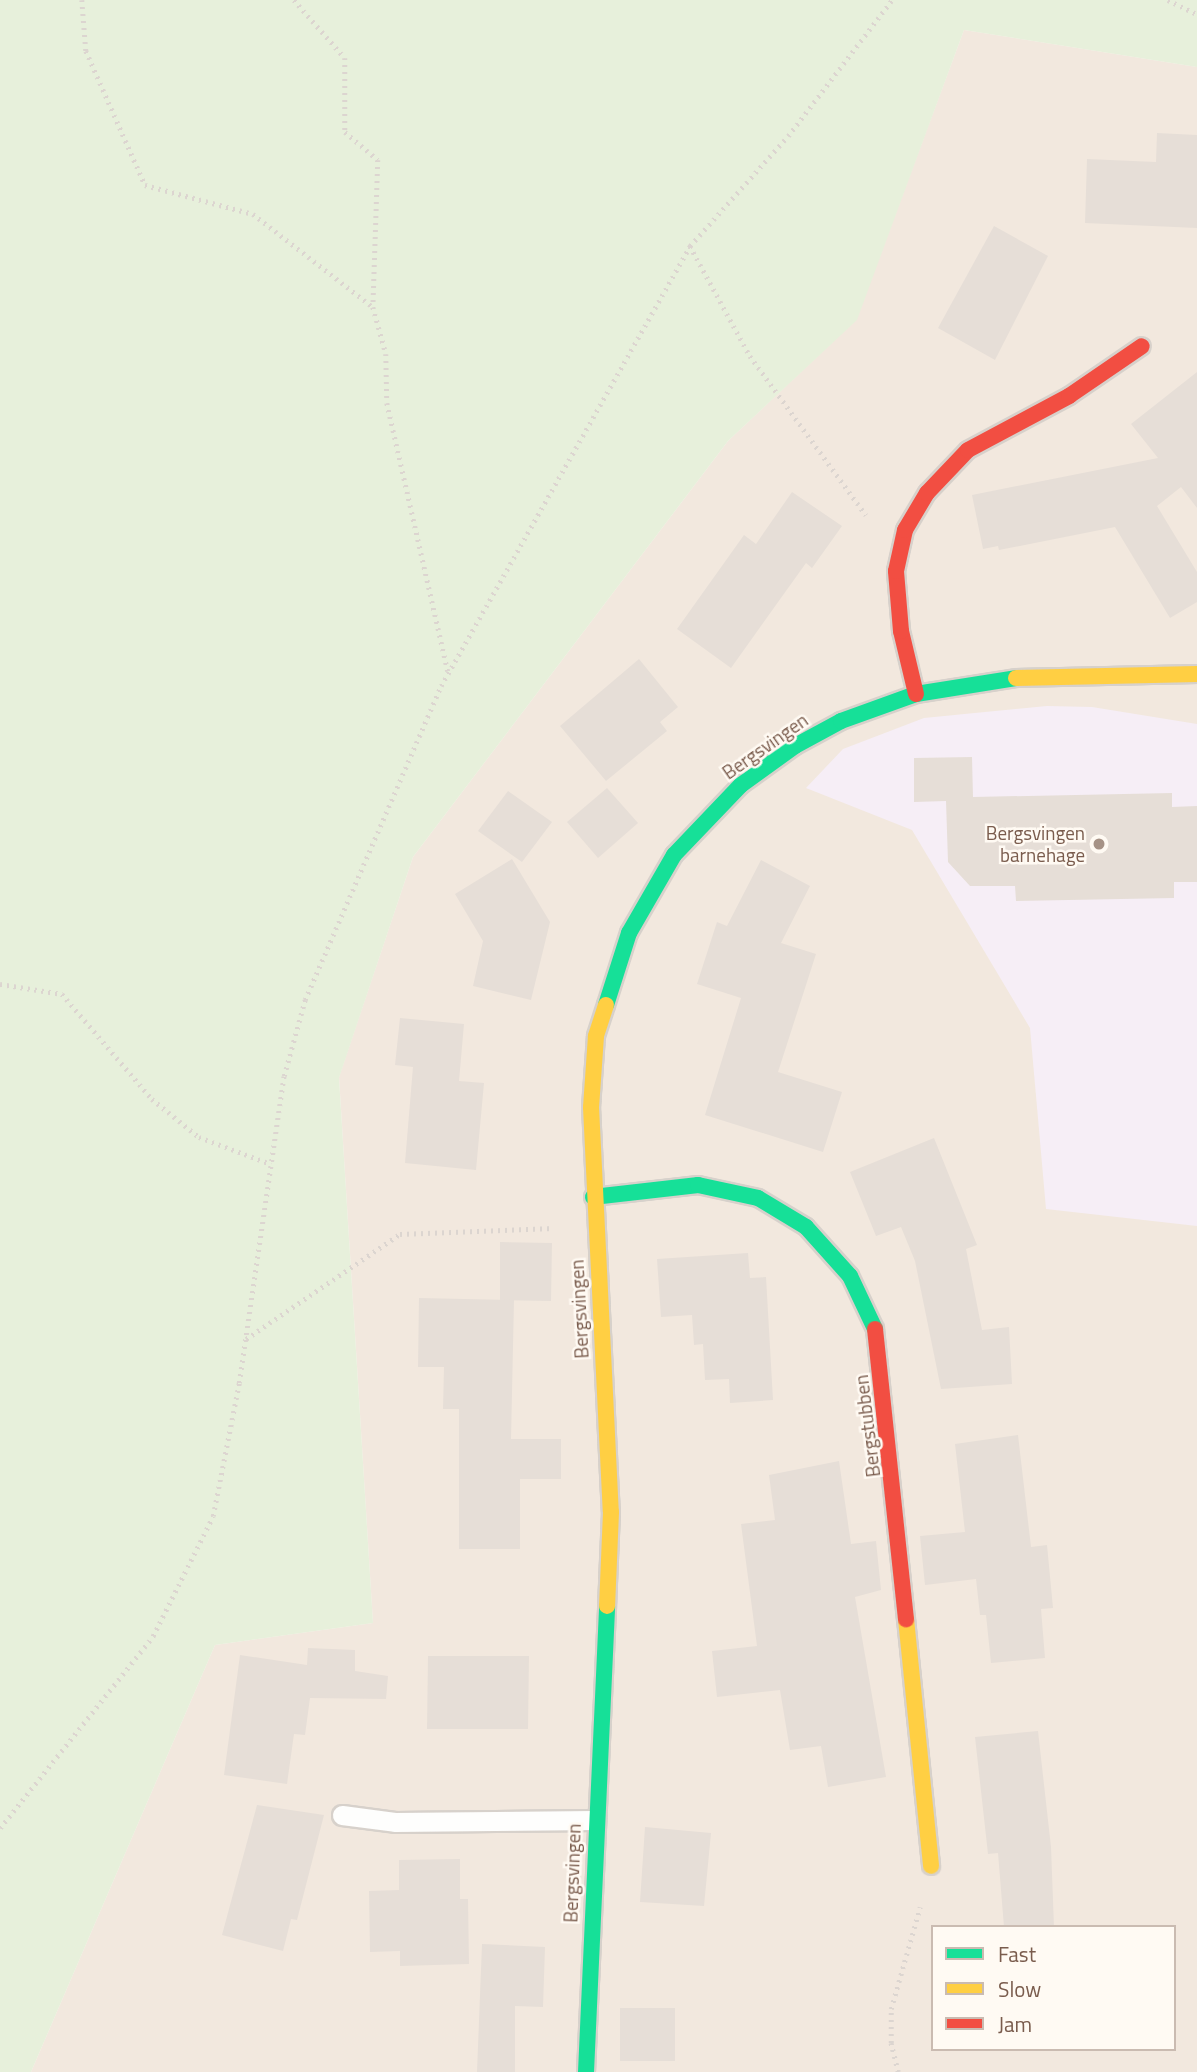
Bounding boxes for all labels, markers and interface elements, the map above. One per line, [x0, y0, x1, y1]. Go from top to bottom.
street label: Bergsvingen [718, 708, 812, 784]
place label: Bergsvingen barnehage [986, 822, 1085, 866]
marker: Bergsvingen barnehage [1091, 836, 1107, 852]
street label: Bergsvingen [565, 1259, 593, 1359]
street label: Bergstubben [849, 1374, 885, 1478]
street label: Bergsvingen [559, 1823, 585, 1923]
legend [931, 1925, 1176, 2051]
text: Fast [998, 1938, 1036, 1970]
text: Slow [998, 1973, 1041, 2005]
text: Jam [998, 2008, 1032, 2040]

